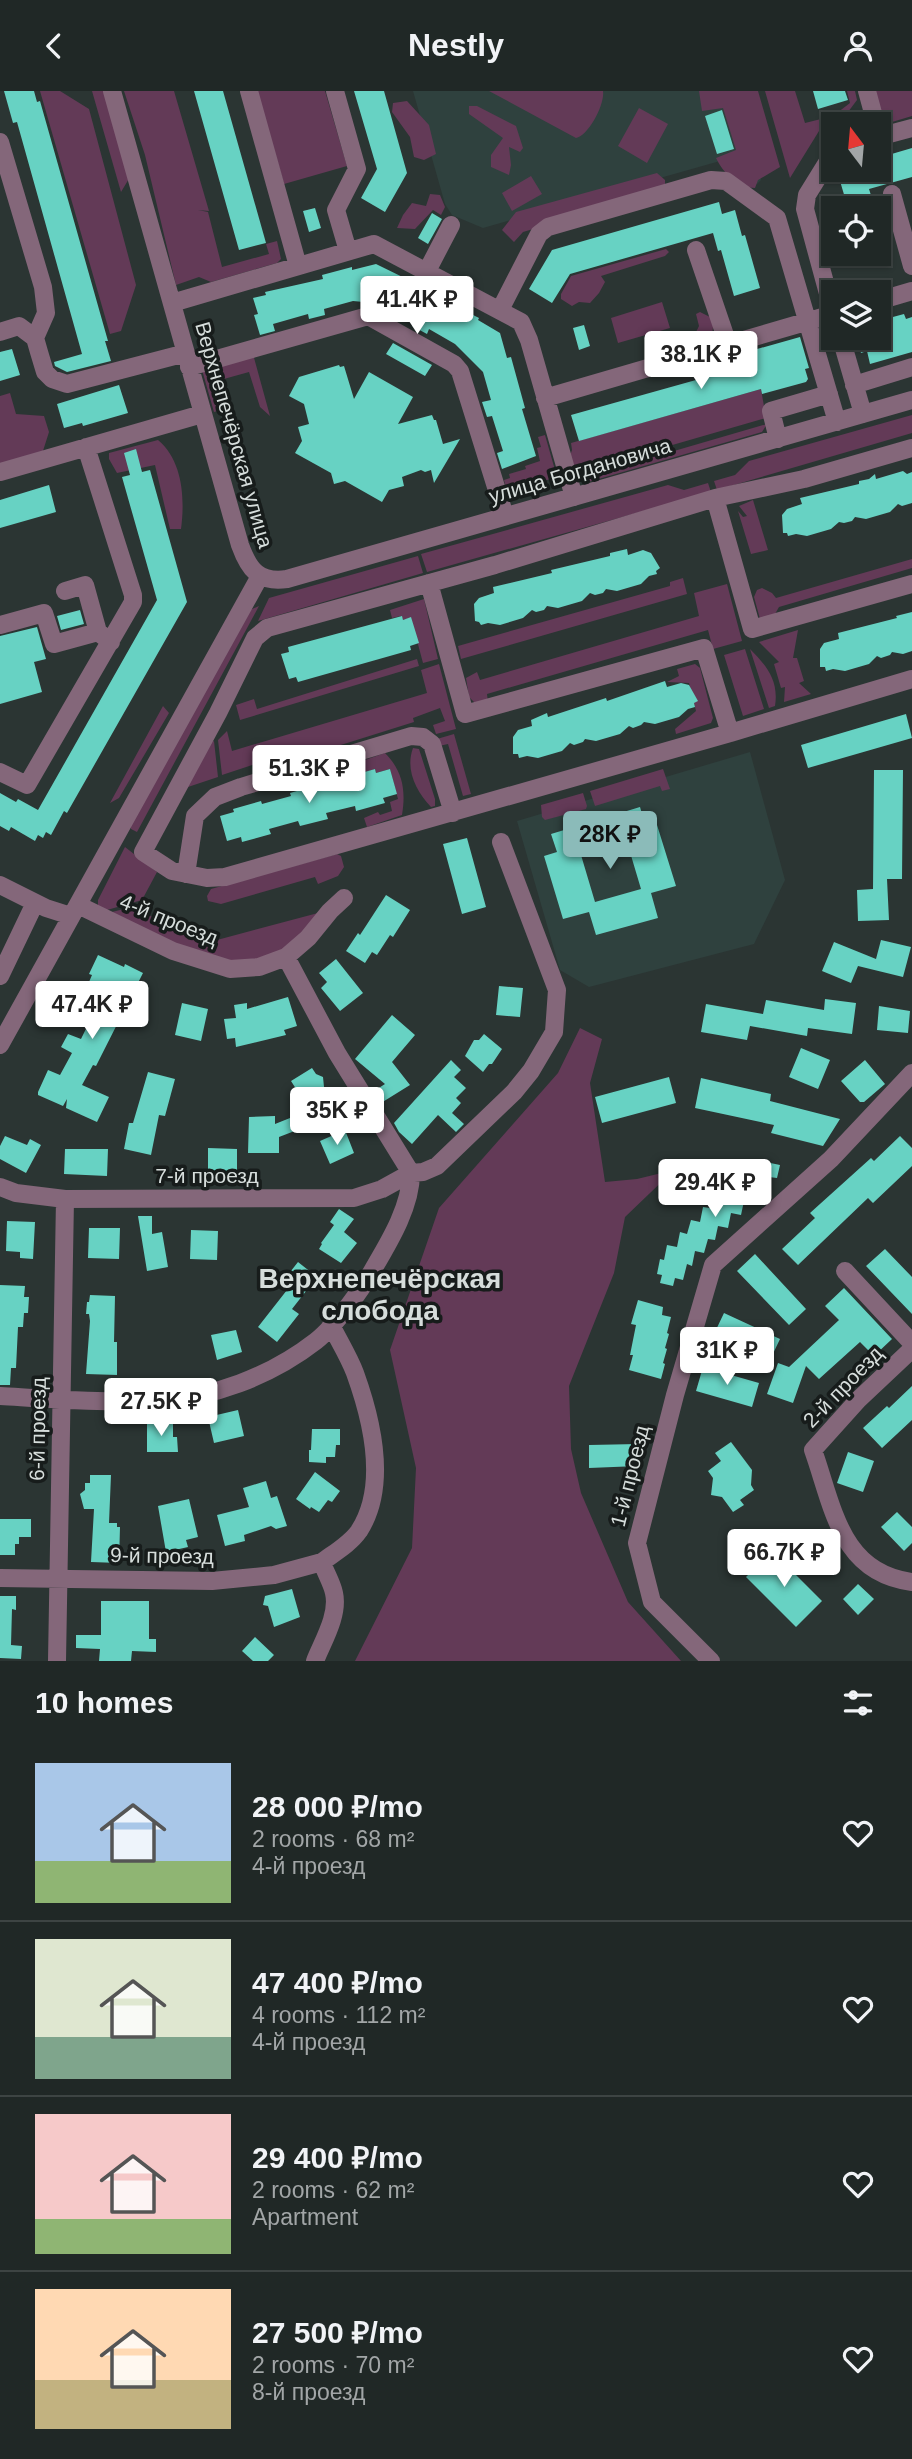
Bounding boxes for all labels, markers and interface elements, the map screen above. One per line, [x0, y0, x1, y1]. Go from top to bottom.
icon: back [35, 27, 73, 65]
text: Nestly [408, 27, 504, 63]
icon: person [839, 27, 877, 65]
north arrow [821, 112, 891, 182]
map controls [821, 112, 891, 350]
button: locate [821, 196, 891, 266]
pin: 41.4K ₽ [352, 277, 482, 336]
button: layers [821, 280, 891, 350]
text: 41.4K ₽ [376, 286, 458, 312]
street label: Верхнепечёрская улица [191, 319, 278, 551]
pin: 38.1K ₽ [636, 331, 766, 391]
text: 38.1K ₽ [660, 341, 742, 367]
street label: улица Богдановича [486, 433, 674, 508]
pin: 51.3K ₽ [244, 745, 374, 805]
text: 51.3K ₽ [268, 755, 350, 781]
pin: 28K ₽ [561, 811, 659, 871]
text: 28K ₽ [579, 821, 641, 847]
street label: 4-й проезд [117, 889, 222, 950]
pin: 47.4K ₽ [27, 981, 157, 1041]
text: 47.4K ₽ [51, 991, 133, 1017]
pin: 35K ₽ [288, 1087, 386, 1147]
text: 35K ₽ [306, 1097, 368, 1123]
pin: 29.4K ₽ [650, 1159, 780, 1219]
street label: 7-й проезд [155, 1164, 259, 1187]
text: 29.4K ₽ [674, 1169, 756, 1195]
district label: Верхнепечёрская слобода [259, 1263, 501, 1326]
pin: 31K ₽ [678, 1327, 776, 1387]
text: 31K ₽ [696, 1337, 758, 1363]
street label: 2-й проезд [798, 1341, 887, 1432]
street label: 6-й проезд [25, 1377, 50, 1481]
pin: 27.5K ₽ [96, 1379, 226, 1438]
text: 27.5K ₽ [120, 1388, 202, 1414]
street label: 1-й проезд [606, 1423, 653, 1529]
pin: 66.7K ₽ [719, 1529, 849, 1589]
text: 66.7K ₽ [743, 1539, 825, 1565]
street label: 9-й проезд [110, 1543, 214, 1568]
icon: filters [839, 1684, 877, 1722]
text: 10 homes [35, 1686, 173, 1719]
text: 28 000 ₽/mo [252, 1790, 423, 1823]
icon: home [91, 1791, 175, 1875]
icon: heart [839, 1814, 877, 1852]
text: 2 rooms · 68 m² [252, 1826, 414, 1852]
text: 4-й проезд [252, 1853, 365, 1879]
text: 47 400 ₽/mo [252, 1966, 423, 1999]
icon: home [91, 1967, 175, 2051]
icon: heart [839, 1990, 877, 2028]
text: 4 rooms · 112 m² [252, 2002, 425, 2028]
text: 4-й проезд [252, 2029, 365, 2055]
text: 29 400 ₽/mo [252, 2141, 423, 2174]
icon: home [91, 2142, 175, 2226]
icon: heart [839, 2165, 877, 2203]
text: 2 rooms · 62 m² [252, 2177, 414, 2203]
text: Apartment [252, 2204, 358, 2230]
text: 27 500 ₽/mo [252, 2316, 423, 2349]
icon: home [91, 2317, 175, 2401]
icon: heart [839, 2340, 877, 2378]
text: 2 rooms · 70 m² [252, 2352, 414, 2378]
text: 8-й проезд [252, 2379, 365, 2405]

